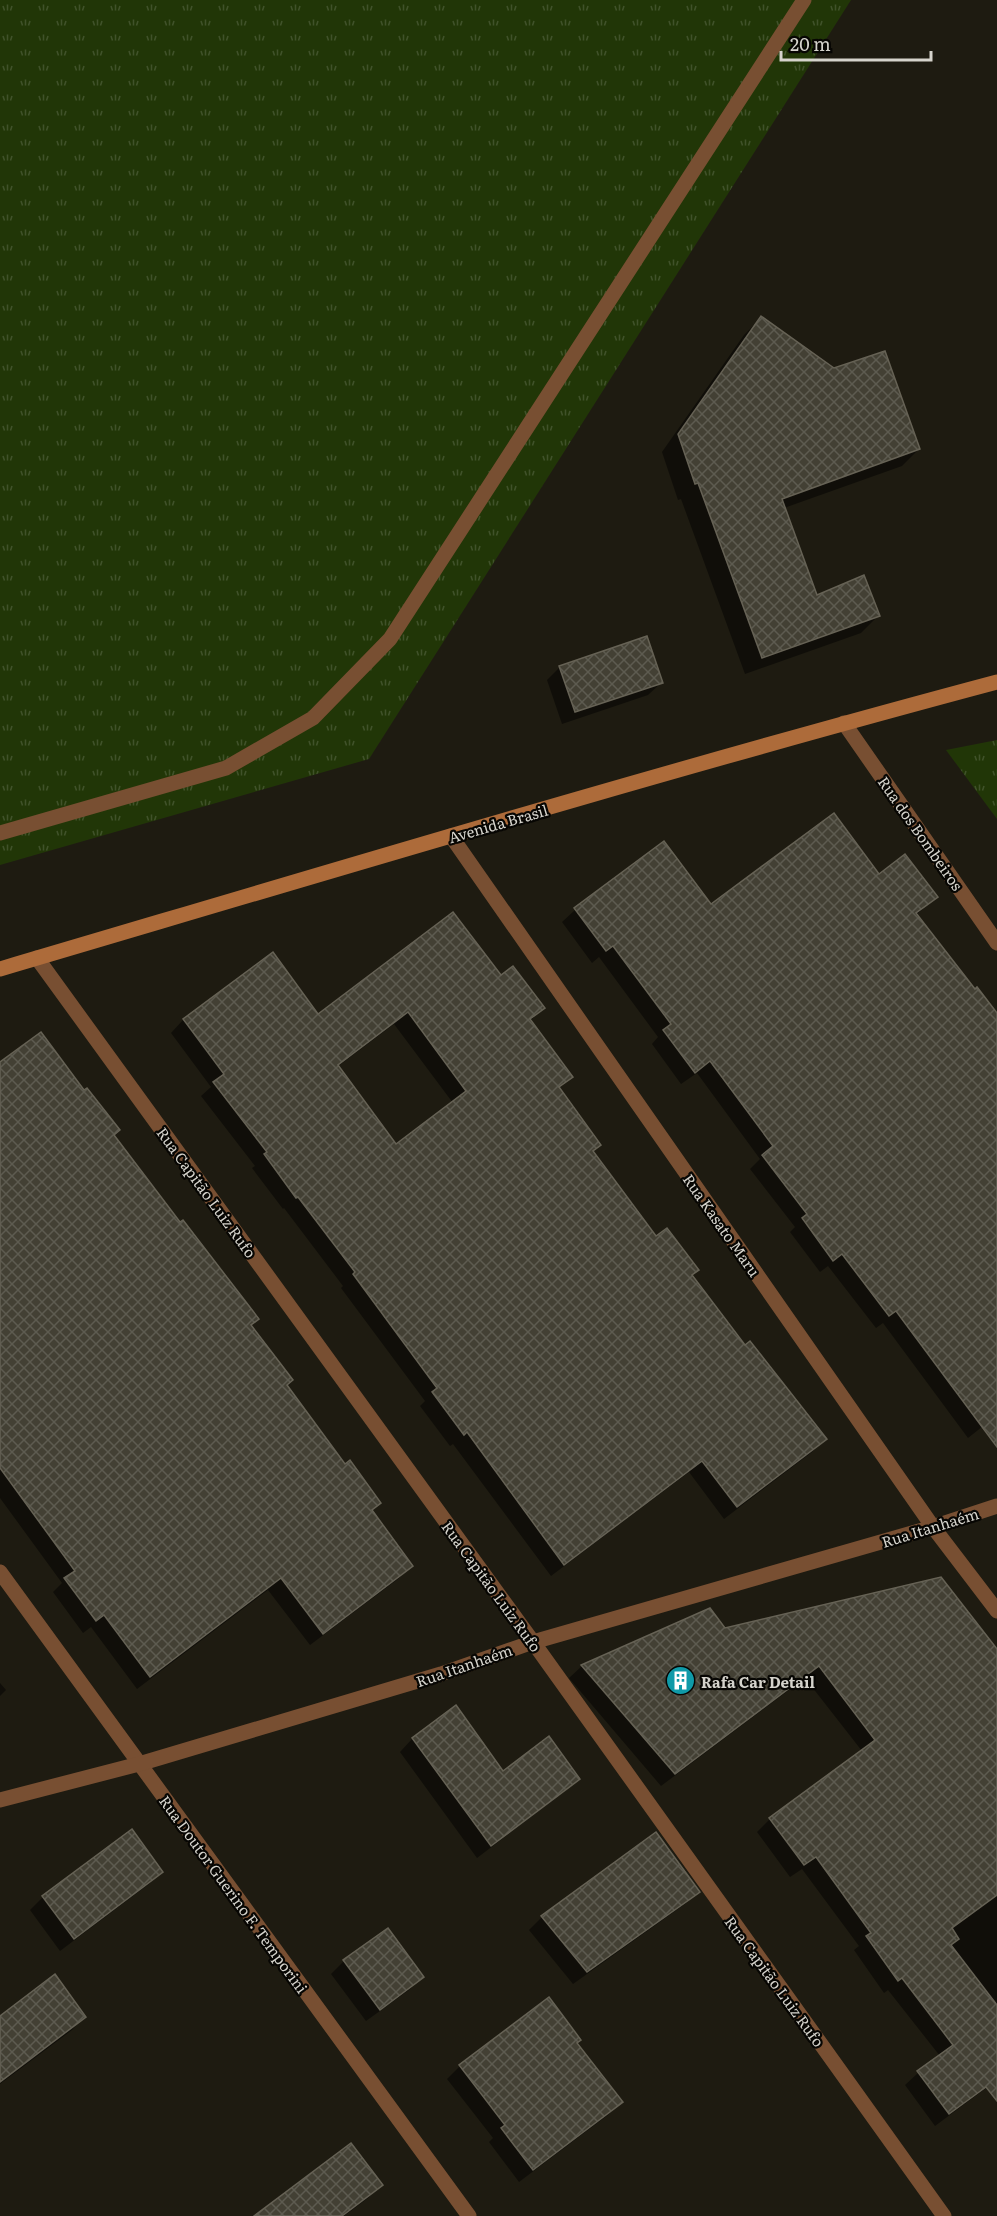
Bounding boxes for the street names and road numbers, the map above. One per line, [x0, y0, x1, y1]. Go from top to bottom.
street label: Rua dos Bombeiros [873, 771, 969, 895]
street label: Avenida Brasil [445, 798, 551, 848]
street label: Rua Capitão Luiz Rufo [152, 1122, 263, 1262]
street label: Rua Kasato Maru [678, 1169, 766, 1282]
street label: Rua Itanhaém [879, 1501, 982, 1553]
street label: Rua Capitão Luiz Rufo [437, 1516, 548, 1656]
street label: Rua Itanhaém [413, 1638, 516, 1692]
street label: Rua Doutor Guerino F. Temporini [154, 1790, 314, 1998]
street label: Rua Capitão Luiz Rufo [720, 1911, 831, 2051]

